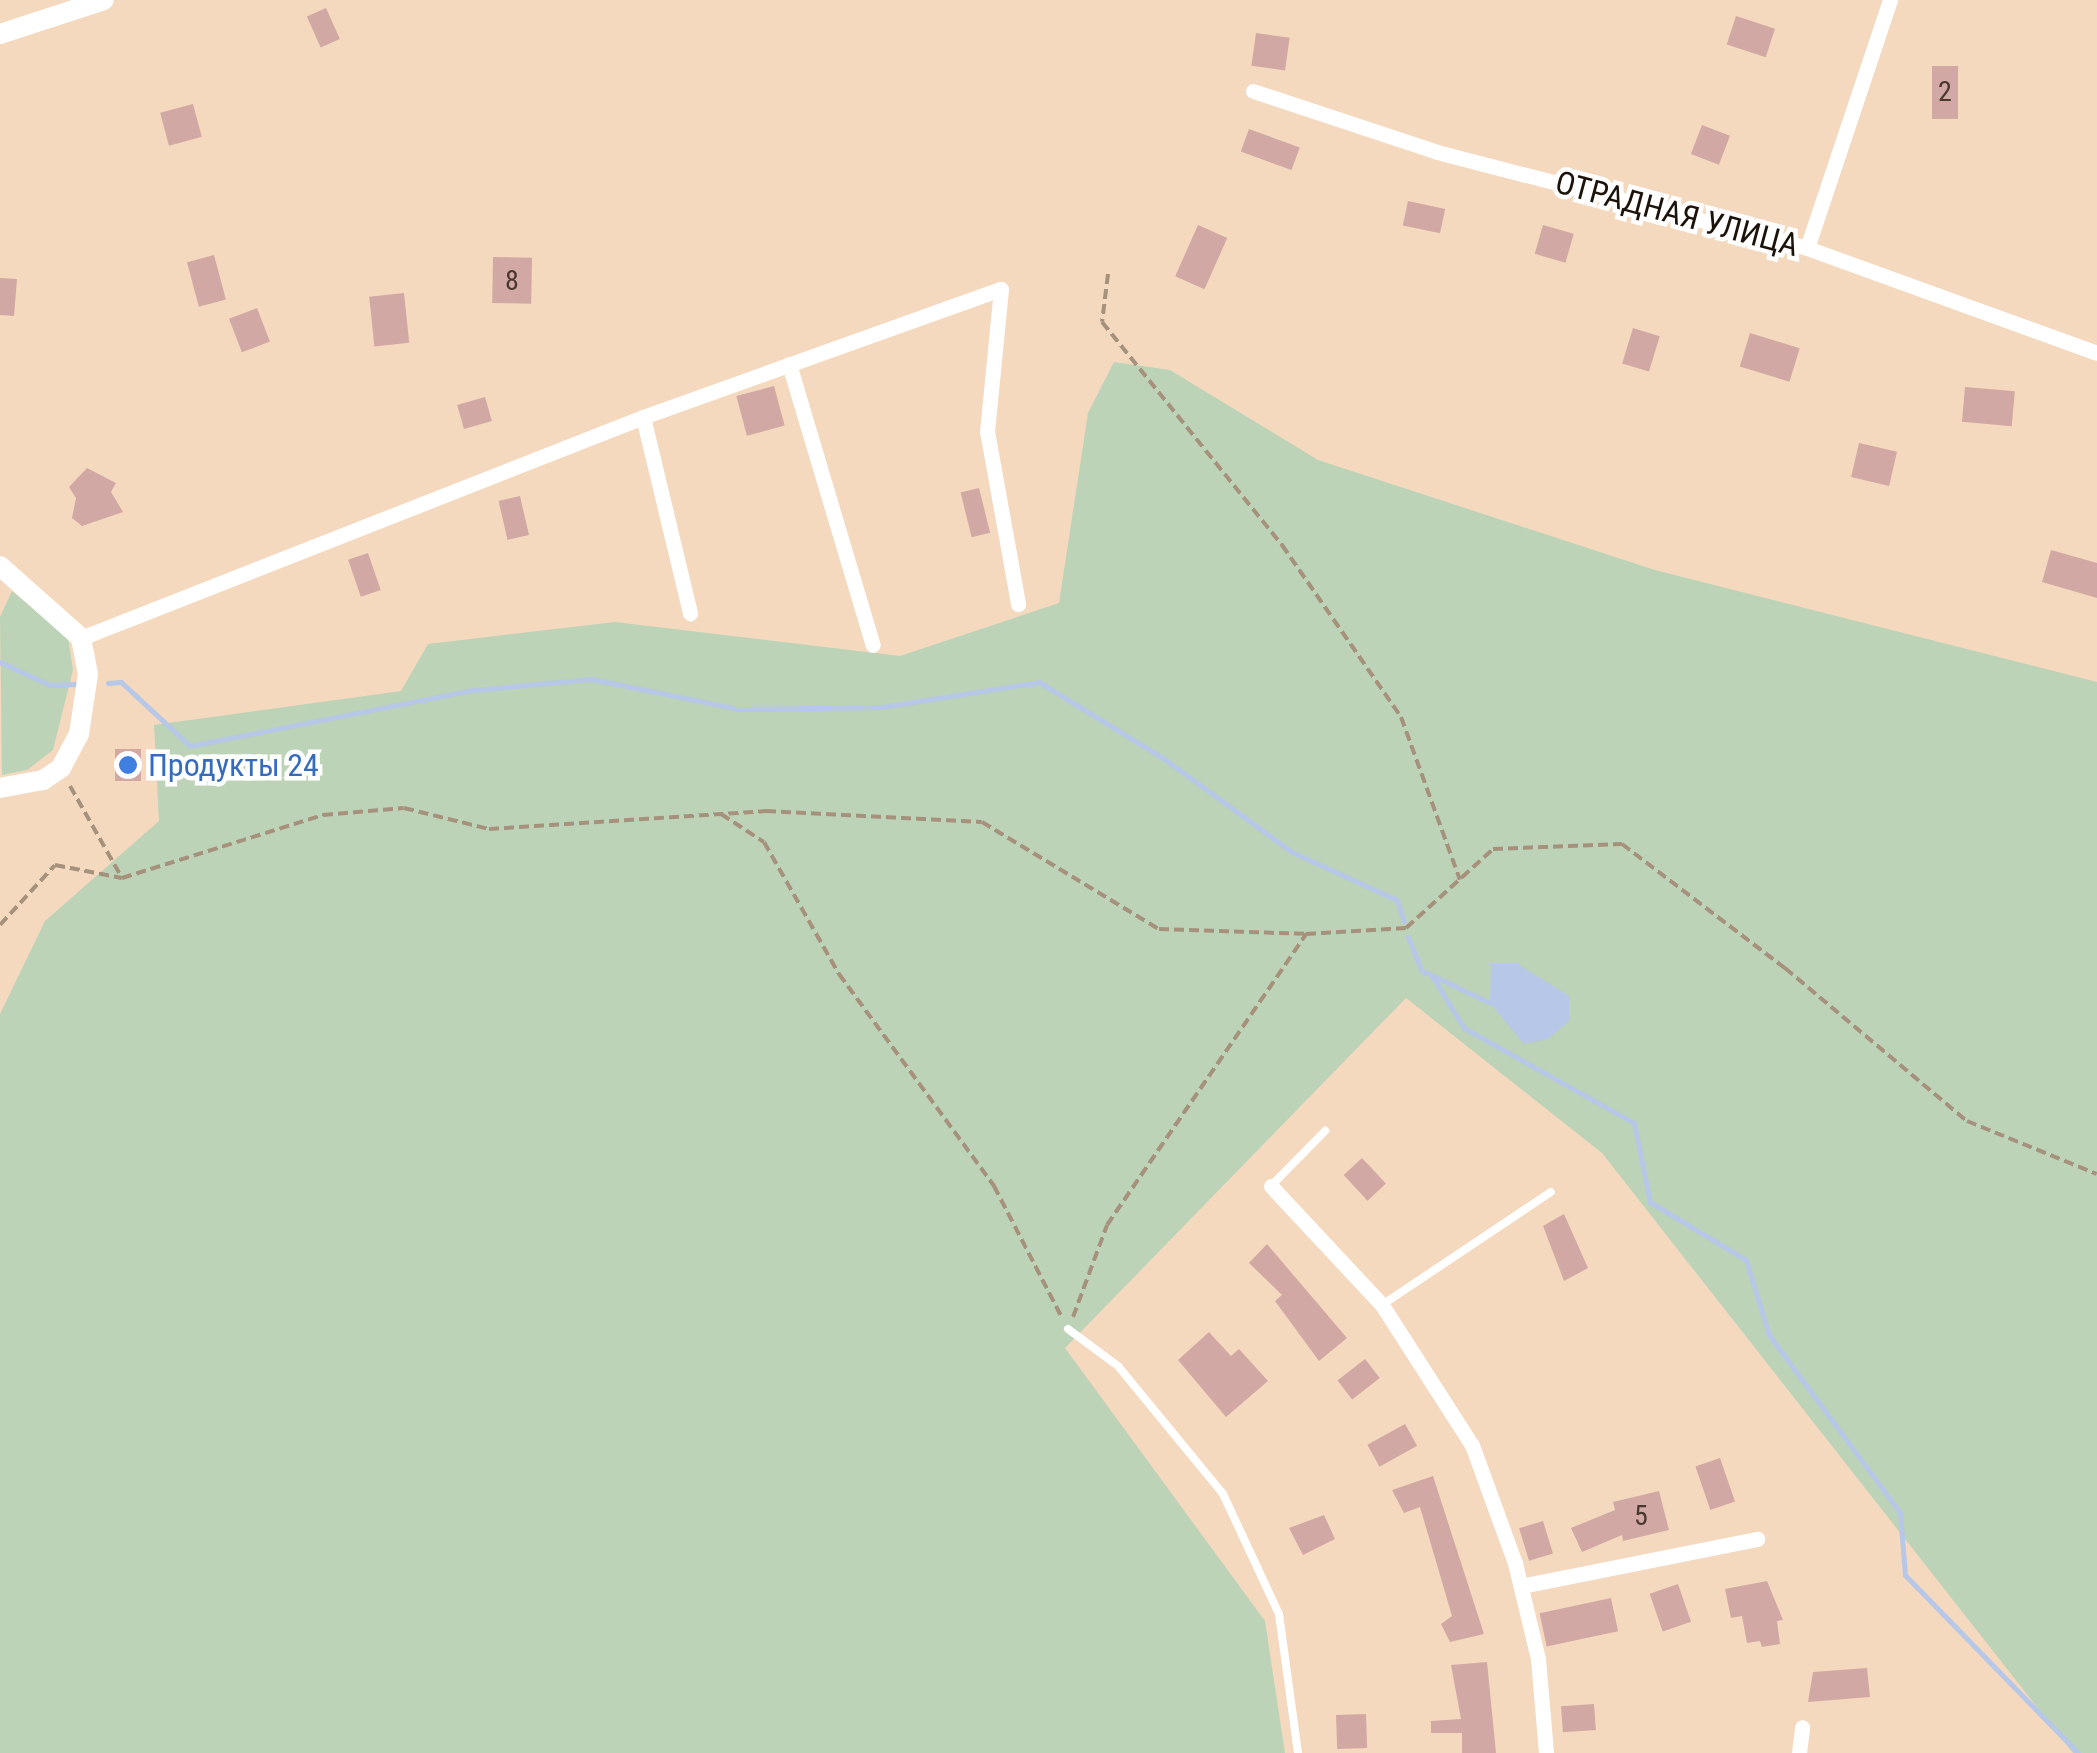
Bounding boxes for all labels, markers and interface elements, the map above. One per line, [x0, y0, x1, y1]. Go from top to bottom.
house number: 2 [1938, 75, 1952, 109]
street label: ОТРАДНАЯ УЛИЦА [1551, 163, 1803, 265]
house number: 8 [505, 264, 519, 298]
place label: Продукты 24 [148, 746, 319, 784]
marker: Продукты 24 [117, 754, 139, 776]
house number: 5 [1634, 1499, 1648, 1533]

